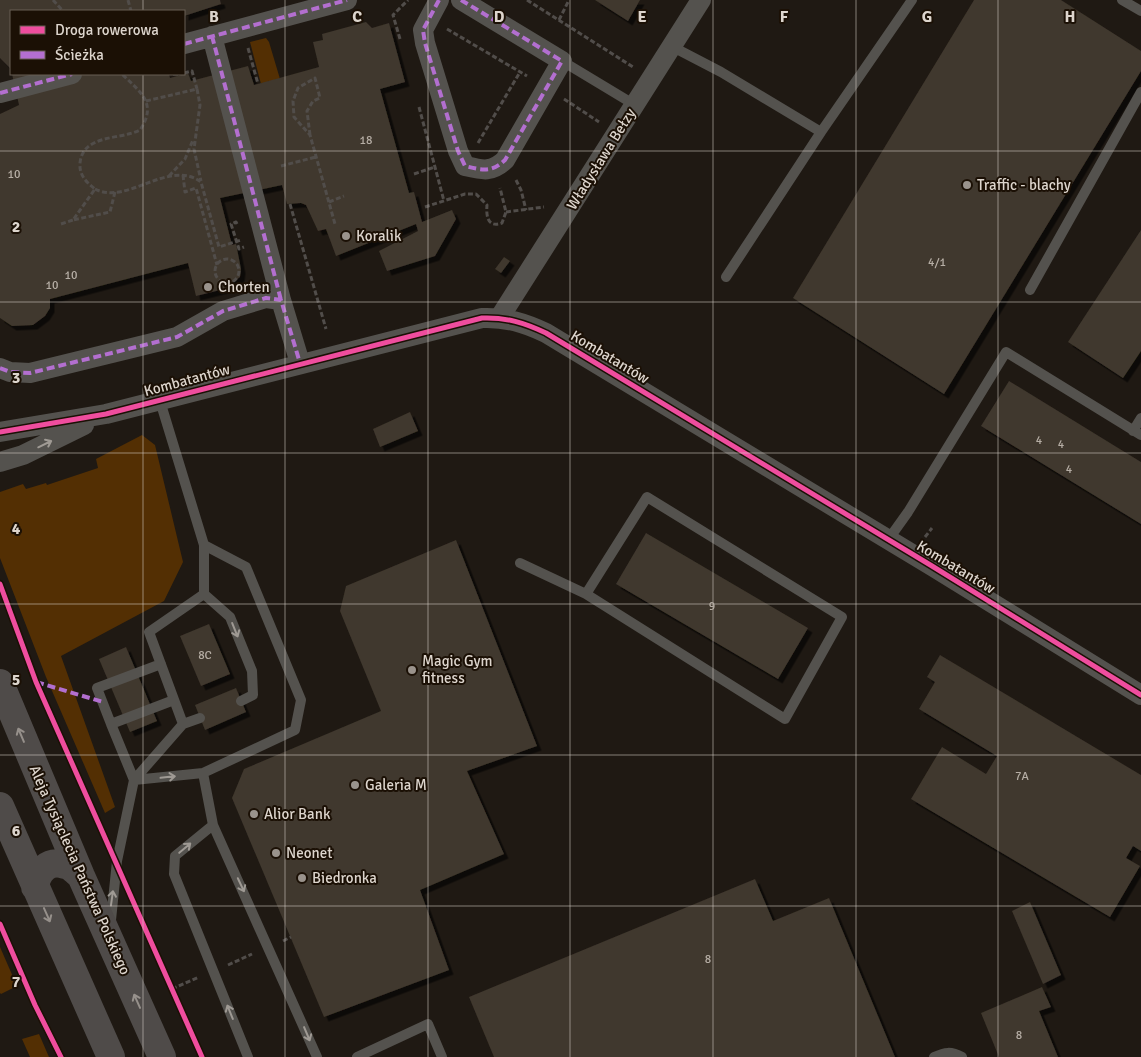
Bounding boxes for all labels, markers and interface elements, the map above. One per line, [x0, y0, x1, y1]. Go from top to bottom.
text: B [209, 7, 219, 27]
text: C [352, 7, 362, 27]
text: D [494, 7, 505, 27]
text: E [637, 7, 647, 27]
text: F [780, 7, 789, 27]
text: G [922, 7, 932, 27]
text: H [1065, 7, 1075, 27]
legend [10, 10, 185, 75]
text: Droga rowerowa [55, 21, 159, 39]
text: Ścieżka [55, 45, 104, 64]
street label: Władysława Bełzy [563, 105, 639, 213]
house number: 18 [360, 133, 372, 148]
house number: 10 [8, 167, 20, 182]
place label: Traffic - blachy [977, 176, 1071, 194]
marker: Traffic - blachy [961, 179, 973, 191]
text: 2 [12, 217, 20, 237]
place label: Koralik [356, 227, 402, 245]
marker: Koralik [340, 230, 352, 242]
house number: 4/1 [928, 255, 946, 270]
house number: 10 [65, 268, 77, 283]
house number: 10 [46, 278, 58, 293]
place label: Chorten [218, 278, 270, 296]
marker: Chorten [202, 281, 214, 293]
street label: Kombatantów [567, 327, 653, 388]
street label: Kombatantów [142, 360, 232, 400]
text: 3 [12, 368, 20, 388]
house number: 4 [1036, 433, 1043, 448]
house number: 4 [1058, 437, 1065, 452]
one-way arrow [37, 439, 52, 448]
house number: 4 [1066, 462, 1073, 477]
text: 4 [12, 519, 21, 539]
street label: Kombatantów [913, 537, 999, 598]
house number: 9 [709, 599, 715, 614]
one-way arrow [231, 622, 240, 637]
house number: 8C [198, 648, 212, 663]
place label: Magic Gym fitness [422, 652, 493, 687]
marker: Magic Gym fitness [406, 664, 418, 676]
text: 5 [12, 670, 20, 690]
one-way arrow [16, 728, 25, 743]
street label: Aleja Tysiąclecia Państwa Polskiego [25, 762, 135, 978]
house number: 7A [1015, 769, 1030, 784]
one-way arrow [160, 772, 176, 782]
place label: Galeria M [365, 776, 427, 794]
marker: Galeria M [349, 779, 361, 791]
place label: Alior Bank [264, 805, 331, 823]
marker: Alior Bank [248, 808, 260, 820]
text: 6 [12, 821, 21, 841]
one-way arrow [179, 842, 192, 853]
place label: Neonet [286, 844, 332, 862]
marker: Neonet [270, 847, 282, 859]
place label: Biedronka [312, 869, 377, 887]
marker: Biedronka [296, 872, 308, 884]
one-way arrow [236, 877, 246, 892]
one-way arrow [107, 890, 117, 906]
one-way arrow [43, 907, 53, 922]
house number: 8 [705, 952, 711, 967]
text: 7 [12, 972, 21, 992]
one-way arrow [131, 994, 141, 1009]
one-way arrow [224, 1005, 234, 1020]
one-way arrow [302, 1026, 312, 1041]
house number: 8 [1016, 1028, 1022, 1043]

